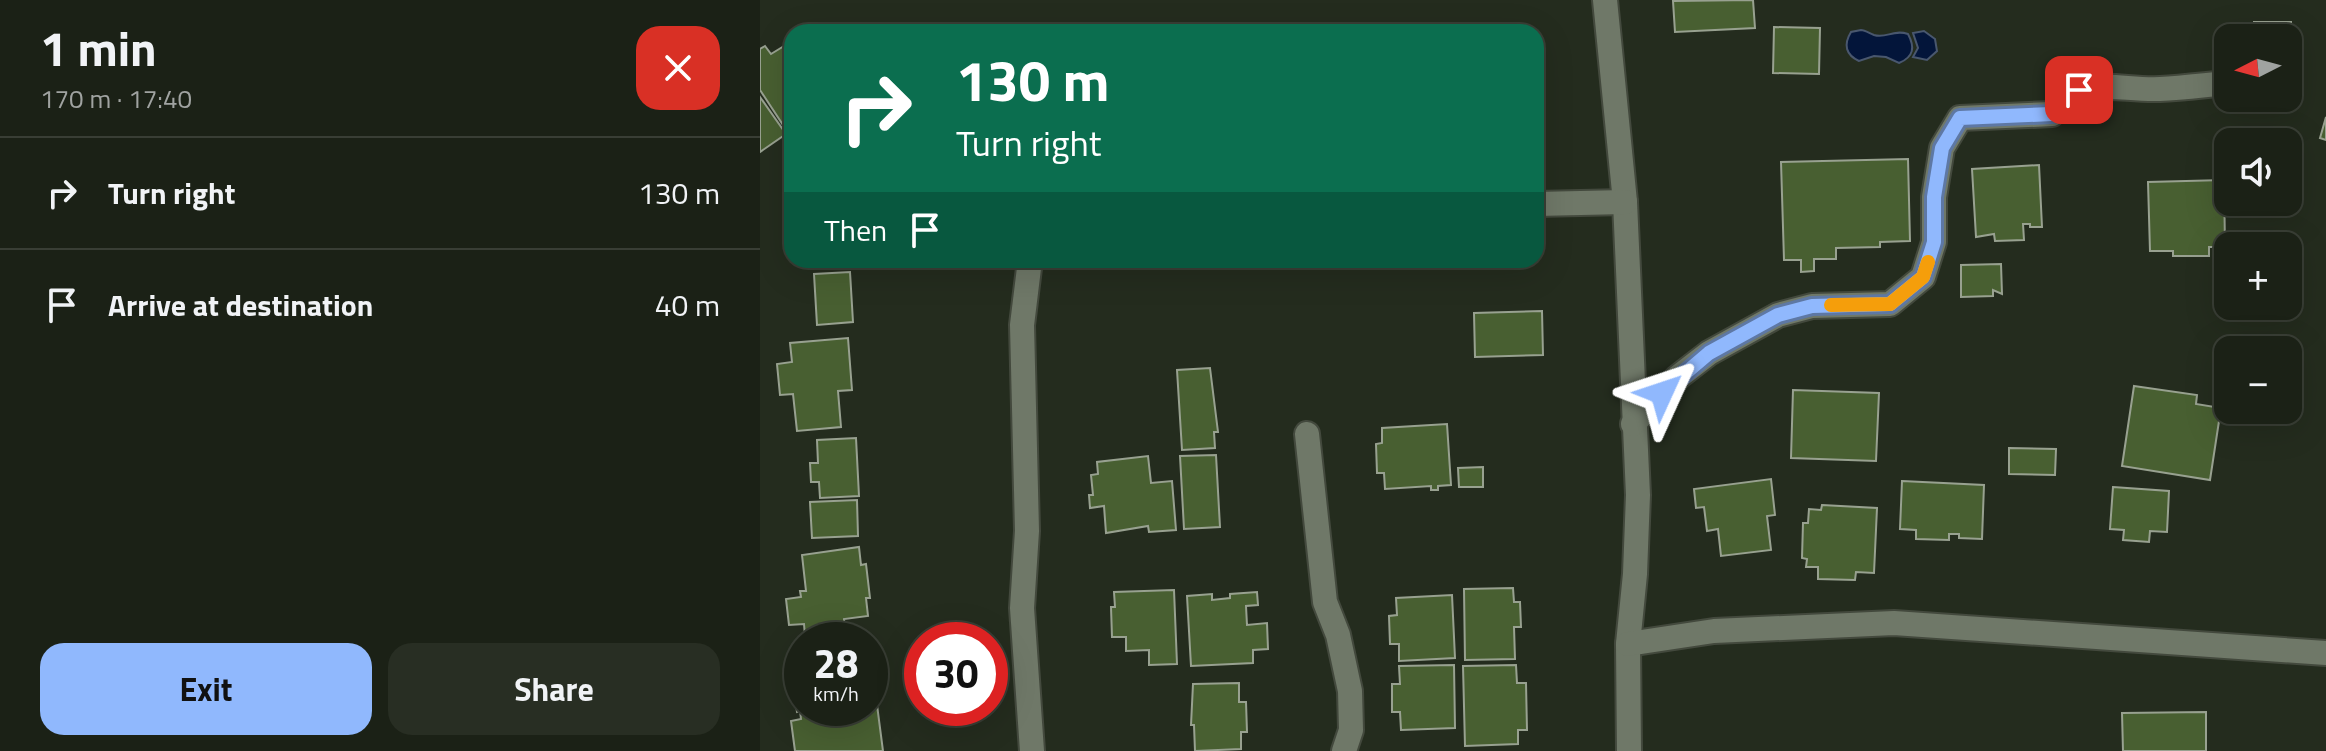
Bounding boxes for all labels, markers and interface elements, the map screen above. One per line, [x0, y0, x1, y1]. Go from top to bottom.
text: 1 min [40, 12, 157, 85]
north arrow [2214, 24, 2302, 112]
map controls [2214, 24, 2302, 424]
button: close [636, 26, 720, 110]
text: 130 m [956, 38, 1109, 123]
icon: right [824, 56, 928, 160]
pin [2045, 56, 2113, 124]
icon: arrive [2057, 68, 2101, 112]
text: 170 m · 17:40 [40, 79, 192, 118]
text: Turn right [956, 115, 1101, 170]
button: sound [2214, 128, 2302, 216]
text: Turn right [108, 170, 236, 216]
text: 130 m [638, 170, 720, 216]
icon: right [40, 171, 84, 215]
text: Then [824, 207, 887, 253]
icon: arrive [903, 208, 947, 252]
button: + [2214, 232, 2302, 320]
text: Arrive at destination [108, 282, 373, 328]
text: 40 m [655, 282, 720, 328]
icon: arrive [40, 283, 84, 327]
button: − [2214, 336, 2302, 424]
position arrow [1620, 351, 1704, 435]
speed limit sign: 30 [904, 622, 1008, 726]
text: 28 [814, 633, 858, 694]
button: Exit [40, 643, 372, 735]
button: Share [388, 643, 720, 735]
text: km/h [813, 678, 859, 709]

